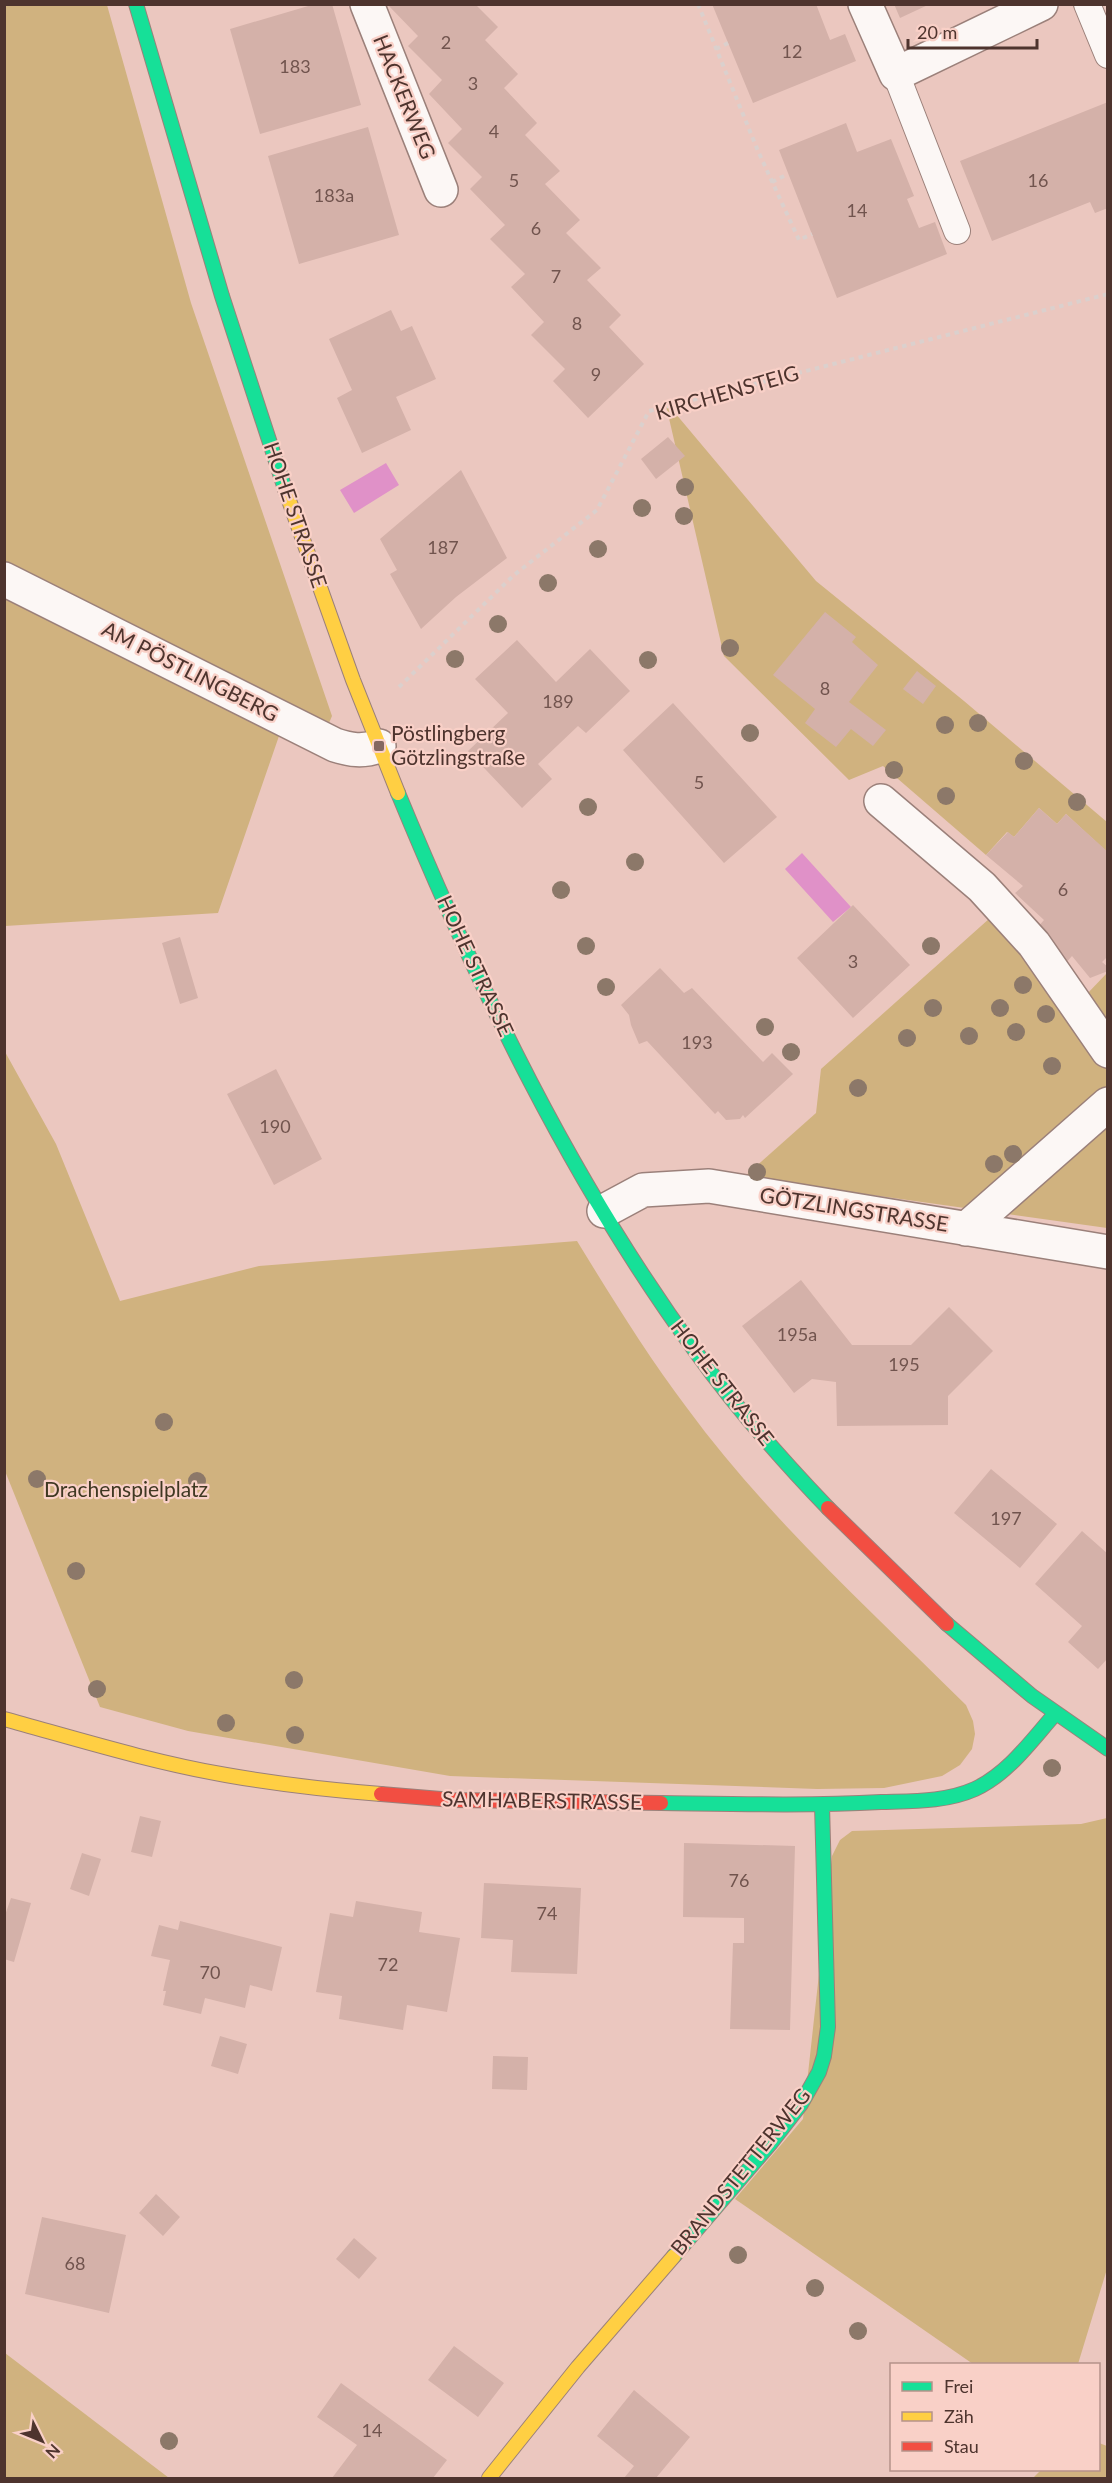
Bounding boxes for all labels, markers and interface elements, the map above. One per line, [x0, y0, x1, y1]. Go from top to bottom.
scale bar [908, 12, 1037, 50]
text: 20 m [917, 21, 957, 43]
street label: HACKERWEG [369, 31, 442, 162]
house number: 2 [441, 31, 451, 53]
house number: 12 [782, 40, 802, 62]
house number: 183 [279, 55, 311, 77]
house number: 3 [468, 72, 478, 94]
house number: 4 [489, 120, 499, 142]
house number: 5 [509, 169, 519, 191]
house number: 16 [1028, 169, 1048, 191]
house number: 183a [314, 184, 354, 206]
house number: 14 [847, 199, 867, 221]
house number: 6 [531, 217, 541, 239]
house number: 7 [551, 265, 561, 287]
house number: 8 [572, 312, 582, 334]
street label: KIRCHENSTEIG [652, 359, 801, 424]
house number: 9 [591, 363, 601, 385]
street label: HOHE STRASSE [260, 438, 333, 591]
house number: 187 [427, 536, 459, 558]
street label: AM PÖSTLINGBERG [98, 615, 283, 726]
house number: 8 [820, 677, 830, 699]
house number: 189 [542, 690, 574, 712]
place label: Pöstlingberg Götzlingstraße [391, 720, 525, 769]
marker: Pöstlingberg Götzlingstraße [372, 739, 386, 753]
house number: 5 [694, 771, 704, 793]
house number: 6 [1058, 878, 1068, 900]
street label: HOHE STRASSE [433, 891, 520, 1040]
house number: 3 [848, 950, 858, 972]
house number: 193 [681, 1031, 713, 1053]
house number: 190 [259, 1115, 291, 1137]
street label: GÖTZLINGSTRASSE [758, 1181, 950, 1236]
street label: HOHE STRASSE [666, 1314, 780, 1450]
house number: 195a [777, 1323, 817, 1345]
house number: 195 [888, 1353, 920, 1375]
park label: Drachenspielplatz [44, 1476, 208, 1501]
house number: 197 [990, 1507, 1022, 1529]
street label: SAMHABERSTRASSE [442, 1785, 642, 1814]
house number: 76 [729, 1869, 749, 1891]
house number: 74 [537, 1902, 557, 1924]
house number: 72 [378, 1953, 398, 1975]
house number: 70 [200, 1961, 220, 1983]
street label: BRANDSTETTERWEG [665, 2083, 815, 2260]
house number: 68 [65, 2252, 85, 2274]
legend [890, 2363, 1100, 2471]
text: Frei [944, 2375, 973, 2397]
text: Zäh [944, 2405, 974, 2427]
north arrow [12, 2411, 72, 2471]
house number: 14 [362, 2419, 382, 2441]
text: Stau [944, 2435, 979, 2457]
text: N [42, 2441, 64, 2463]

